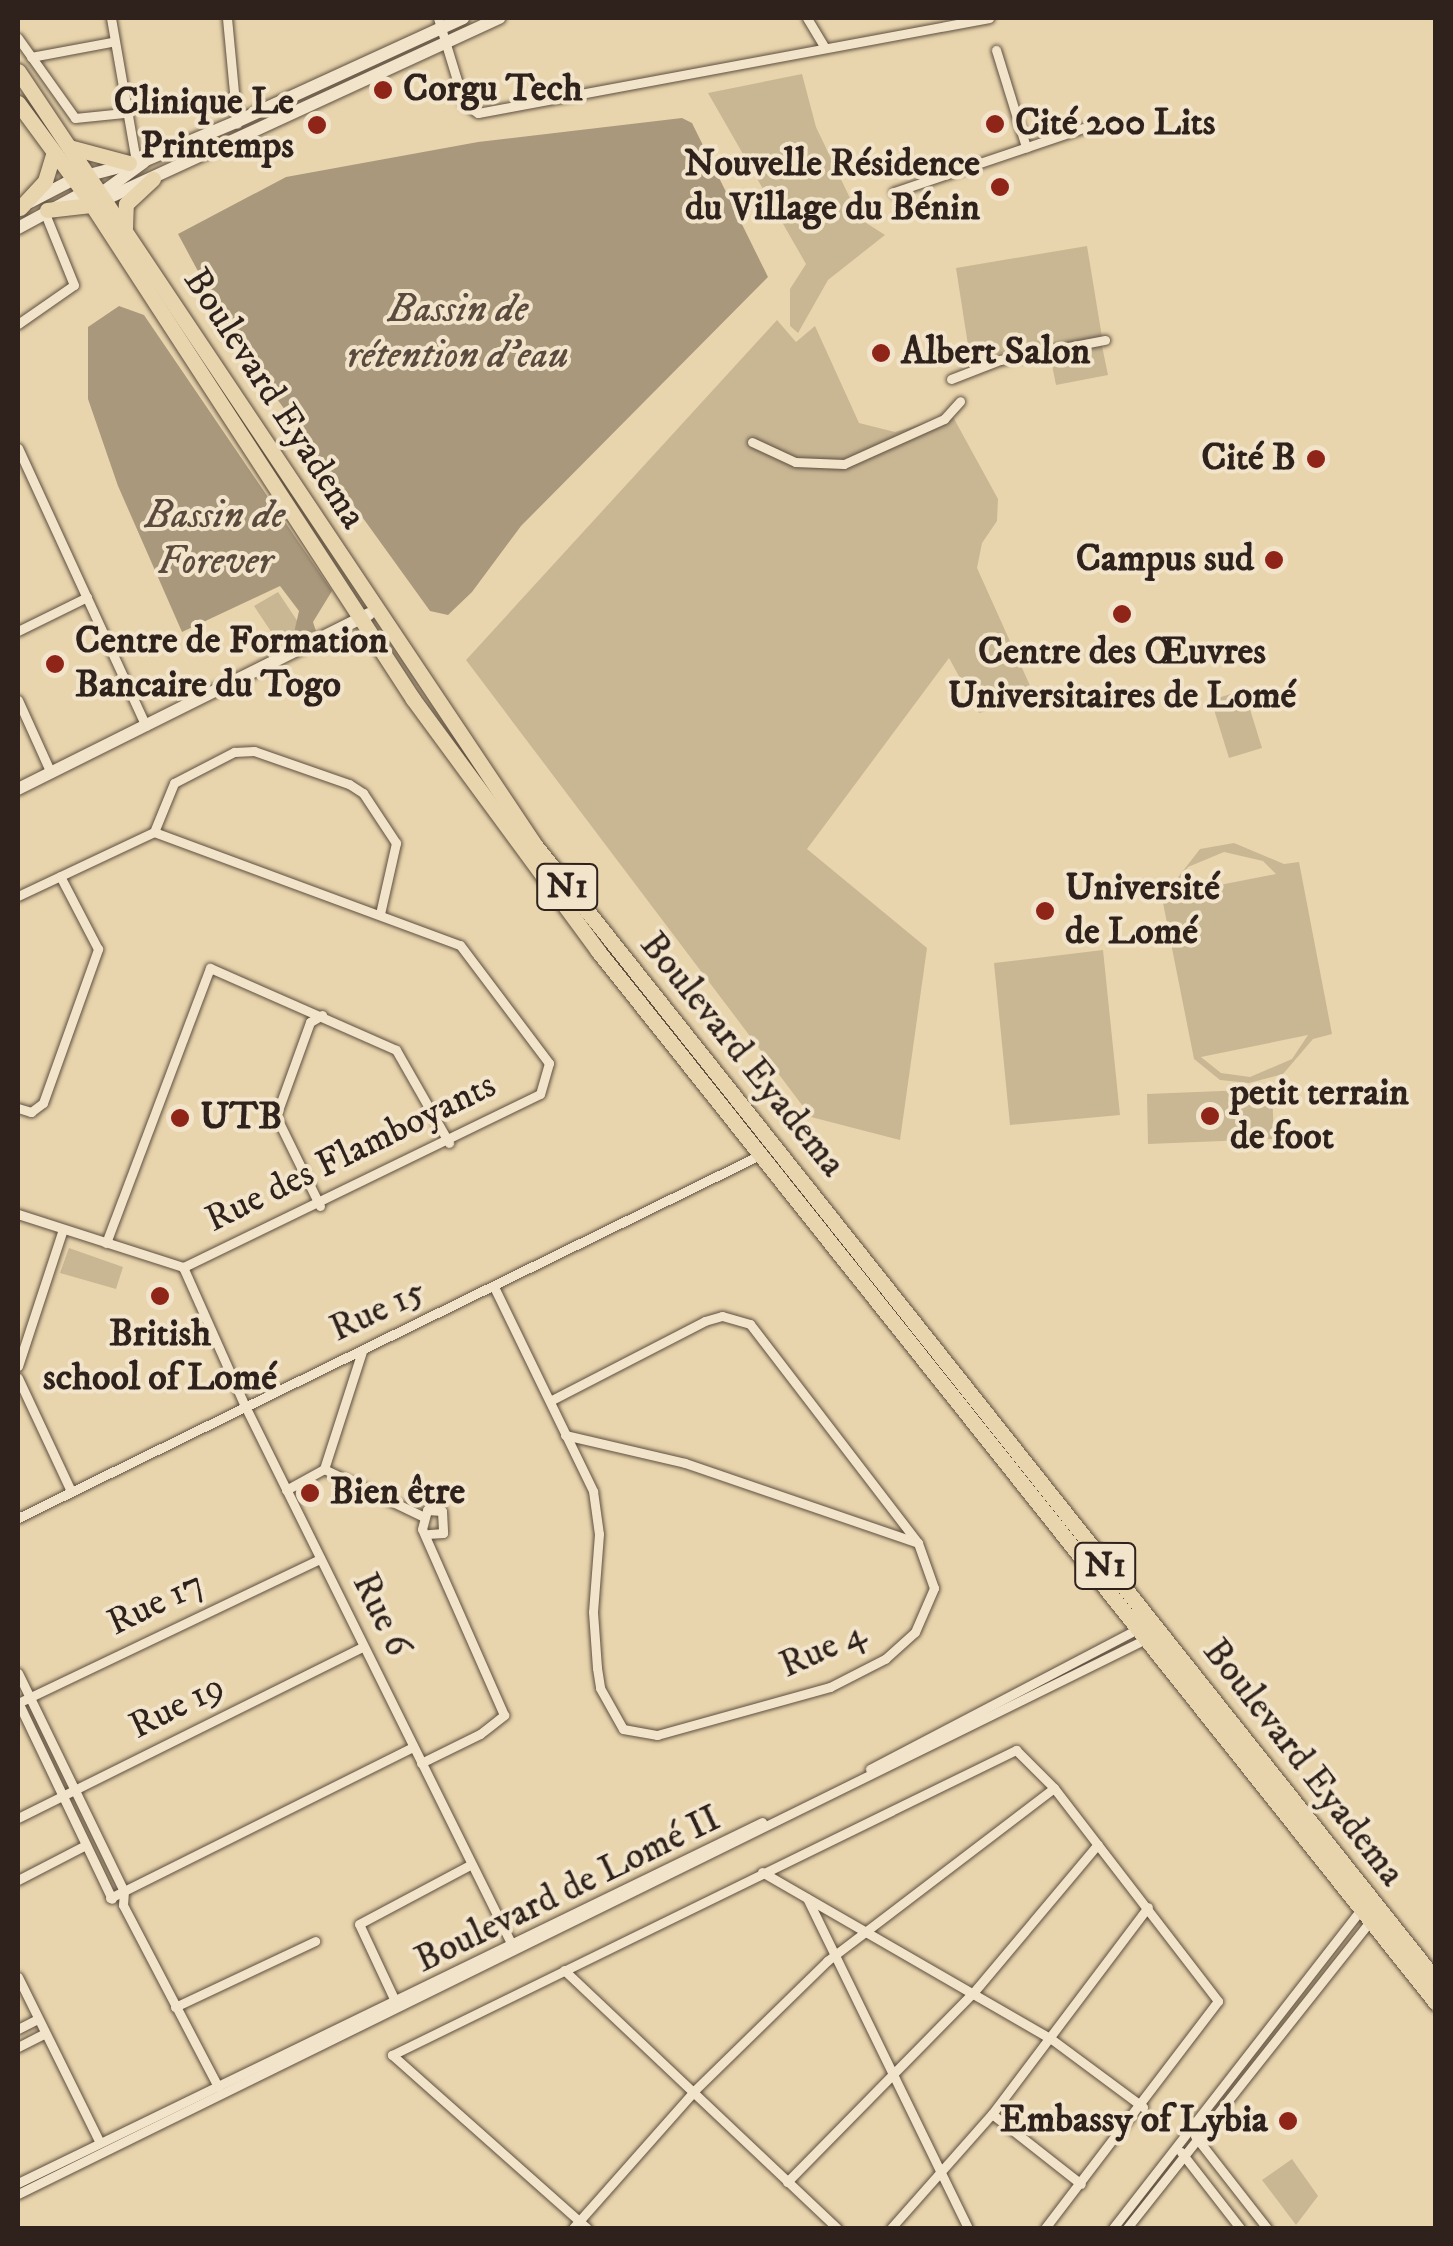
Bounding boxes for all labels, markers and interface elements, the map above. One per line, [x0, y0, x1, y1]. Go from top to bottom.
place label: Corgu Tech [403, 67, 583, 113]
marker: Corgu Tech [372, 79, 394, 101]
place label: Clinique Le Printemps [114, 80, 294, 170]
place label: Cité 200 Lits [1015, 101, 1215, 147]
marker: Clinique Le Printemps [304, 112, 330, 138]
marker: Cité 200 Lits [984, 113, 1006, 135]
place label: Nouvelle Résidence du Village du Bénin [684, 142, 980, 232]
marker: Nouvelle Résidence du Village du Bénin [989, 176, 1011, 198]
street label: Boulevard Eyadema [173, 260, 375, 538]
water label: Bassin de rétention d'eau [347, 286, 569, 380]
place label: Albert Salon [901, 330, 1090, 376]
marker: Albert Salon [870, 342, 892, 364]
place label: Cité B [1201, 436, 1296, 482]
marker: Cité B [1305, 448, 1327, 470]
water label: Bassin de Forever [145, 492, 285, 586]
place label: Campus sud [1076, 537, 1254, 583]
marker: Campus sud [1263, 549, 1285, 571]
marker: Centre des Œuvres Universitaires de Lomé [1111, 603, 1133, 625]
place label: Centre de Formation Bancaire du Togo [75, 619, 388, 708]
place label: Centre des Œuvres Universitaires de Lomé [948, 630, 1296, 719]
marker: Centre de Formation Bancaire du Togo [44, 653, 66, 675]
road number: N1 [534, 857, 600, 917]
place label: Université de Lomé [1065, 866, 1220, 956]
marker: Université de Lomé [1034, 900, 1056, 922]
street label: Boulevard Eyadema [629, 923, 855, 1187]
street label: Rue des Flamboyants [198, 1063, 504, 1243]
place label: petit terrain de foot [1230, 1071, 1409, 1160]
place label: UTB [200, 1095, 282, 1141]
marker: petit terrain de foot [1199, 1105, 1221, 1127]
marker: UTB [169, 1107, 191, 1129]
street label: Rue 15 [323, 1269, 433, 1353]
marker: British school of Lomé [149, 1285, 171, 1307]
place label: British school of Lomé [43, 1312, 277, 1402]
place label: Bien être [330, 1470, 465, 1516]
marker: Bien être [299, 1482, 321, 1504]
road number: N1 [1072, 1536, 1138, 1596]
street label: Rue 17 [100, 1561, 212, 1647]
street label: Rue 6 [341, 1566, 421, 1664]
street label: Rue 4 [773, 1611, 873, 1689]
street label: Boulevard Eyadema [1192, 1630, 1414, 1896]
street label: Rue 19 [122, 1664, 232, 1750]
street label: Boulevard de Lomé II [408, 1796, 728, 1984]
place label: Embassy of Lybia [1000, 2098, 1268, 2144]
marker: Embassy of Lybia [1277, 2110, 1299, 2132]

